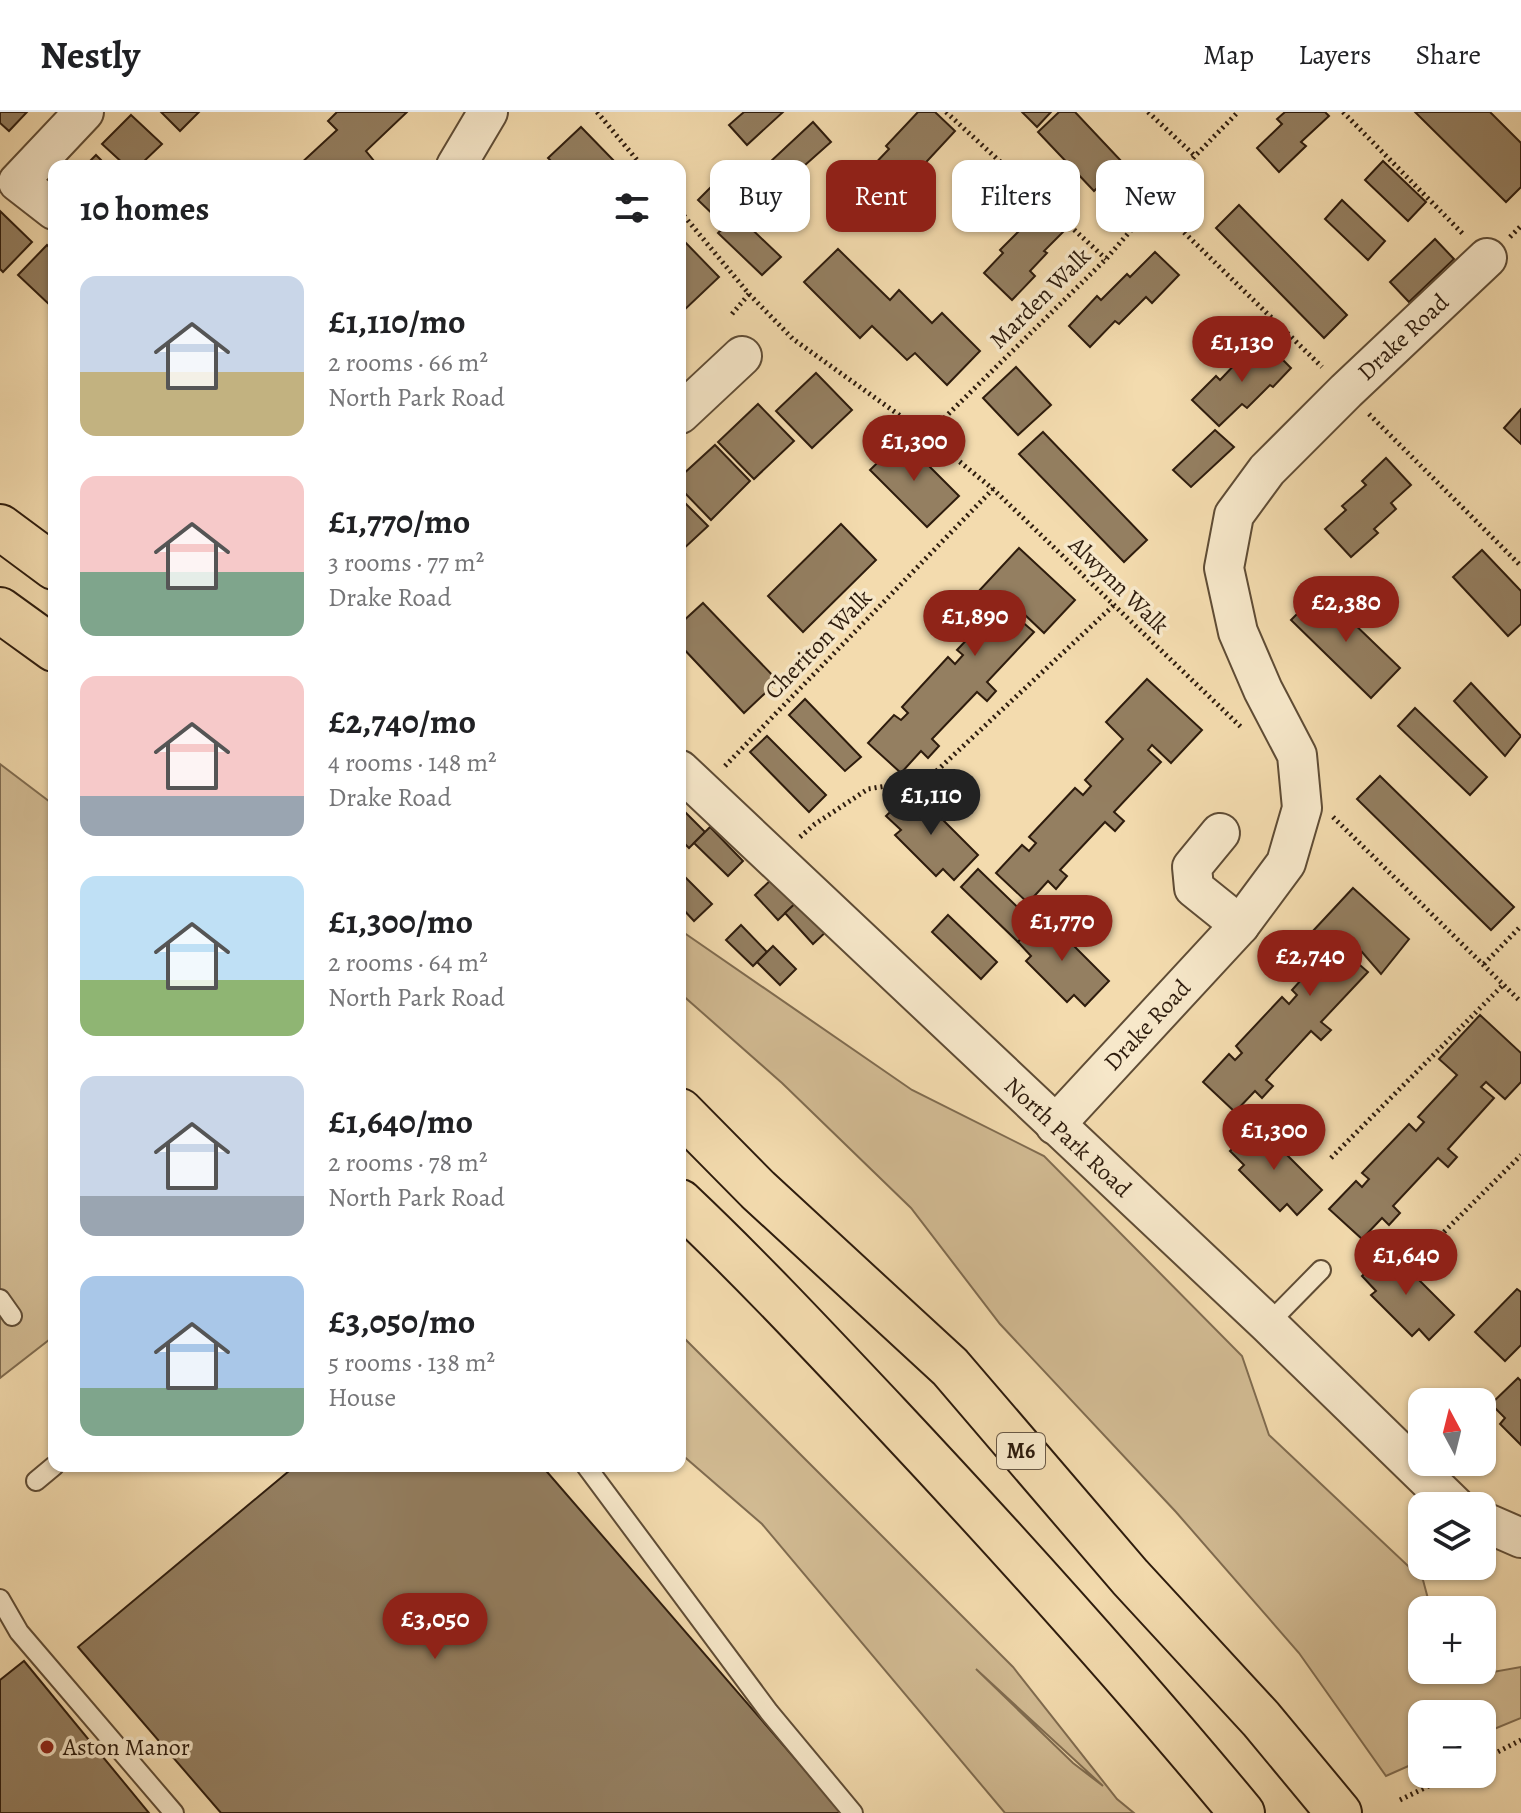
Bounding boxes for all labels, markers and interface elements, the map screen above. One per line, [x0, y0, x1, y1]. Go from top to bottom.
text: Nestly [40, 29, 140, 81]
text: Map [1203, 36, 1254, 74]
text: Layers [1298, 36, 1371, 74]
text: Share [1415, 36, 1481, 74]
chip: Buy [710, 160, 810, 232]
chip: Rent [826, 160, 936, 232]
chip: Filters [952, 160, 1080, 232]
chip: New [1096, 160, 1204, 232]
text: 10 homes [80, 185, 209, 232]
icon: filters [610, 186, 654, 230]
street label: Marden Walk [982, 240, 1098, 356]
street label: Drake Road [1350, 286, 1456, 388]
text: £1,110/mo [328, 298, 466, 345]
icon: home [144, 308, 240, 404]
pin: £1,130 [1177, 316, 1307, 384]
text: £1,130 [1210, 324, 1274, 359]
text: 2 rooms · 66 m² [328, 345, 488, 380]
text: North Park Road [328, 380, 505, 415]
pin: £1,300 [849, 415, 979, 483]
text: £1,300 [880, 423, 948, 458]
text: £1,770/mo [328, 498, 470, 545]
icon: home [144, 508, 240, 604]
street label: Alwynn Walk [1061, 529, 1176, 641]
text: 3 rooms · 77 m² [328, 545, 484, 580]
pin: £2,380 [1281, 576, 1411, 644]
text: Drake Road [328, 580, 451, 615]
street label: Cheriton Walk [757, 582, 879, 706]
text: £2,380 [1311, 584, 1381, 619]
pin: £1,890 [910, 590, 1040, 658]
text: £1,890 [941, 598, 1009, 633]
text: £2,740/mo [328, 698, 476, 745]
icon: home [144, 708, 240, 804]
text: 4 rooms · 148 m² [328, 745, 497, 780]
pin: £1,110 [866, 769, 996, 837]
text: £1,110 [900, 777, 962, 812]
text: Drake Road [328, 780, 451, 815]
pin: £1,770 [997, 895, 1127, 963]
text: £1,300/mo [328, 898, 473, 945]
text: £1,770 [1029, 903, 1095, 938]
icon: home [144, 908, 240, 1004]
pin: £2,740 [1245, 930, 1375, 998]
text: £2,740 [1275, 938, 1345, 973]
text: 2 rooms · 64 m² [328, 945, 488, 980]
street label: Drake Road [1096, 972, 1198, 1078]
text: North Park Road [328, 980, 505, 1015]
street label: North Park Road [997, 1070, 1139, 1204]
text: £1,640/mo [328, 1098, 473, 1145]
pin: £1,300 [1209, 1104, 1339, 1172]
icon: home [144, 1108, 240, 1204]
text: £1,300 [1240, 1112, 1308, 1147]
text: 2 rooms · 78 m² [328, 1145, 487, 1180]
text: North Park Road [328, 1180, 505, 1215]
pin: £1,640 [1341, 1229, 1471, 1297]
text: £1,640 [1372, 1237, 1440, 1272]
text: £3,050/mo [328, 1298, 475, 1345]
icon: home [144, 1308, 240, 1404]
text: 5 rooms · 138 m² [328, 1345, 495, 1380]
text: House [328, 1380, 396, 1415]
north arrow [1408, 1388, 1496, 1476]
map controls [1408, 1388, 1496, 1788]
road number: M6 [997, 1433, 1045, 1469]
button: layers [1408, 1492, 1496, 1580]
pin: £3,050 [370, 1593, 500, 1661]
button: + [1408, 1596, 1496, 1684]
text: £3,050 [401, 1601, 469, 1636]
button: − [1408, 1700, 1496, 1788]
place label: Aston Manor [62, 1731, 190, 1763]
marker: Aston Manor [38, 1738, 56, 1756]

